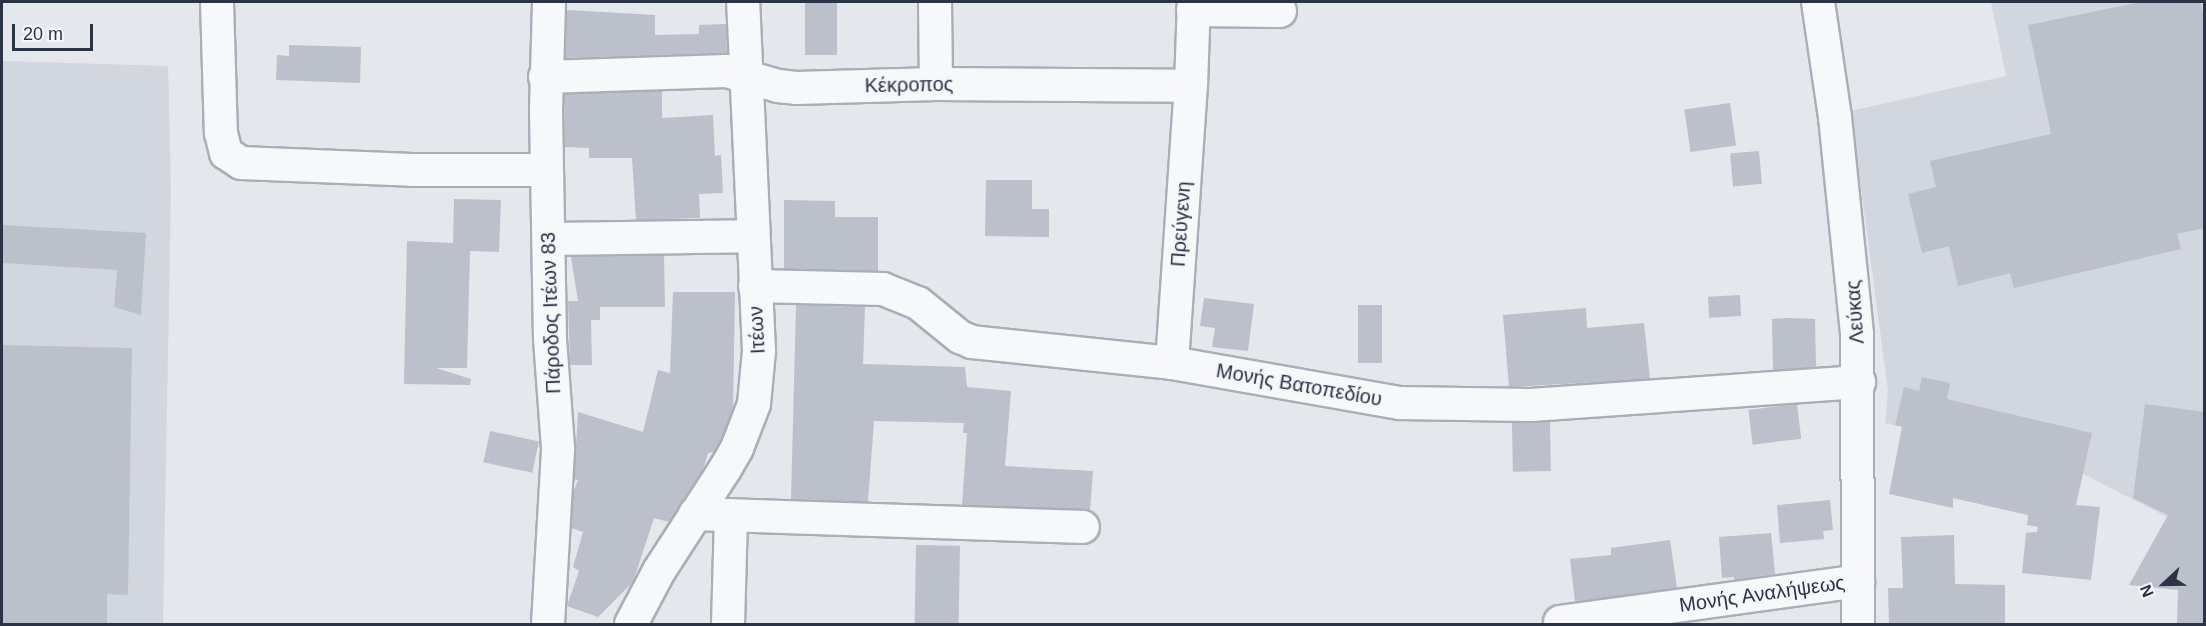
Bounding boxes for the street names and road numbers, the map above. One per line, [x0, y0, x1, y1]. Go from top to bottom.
street label: Κέκροπος [864, 72, 954, 98]
street label: Πρεύγενη [1166, 180, 1196, 268]
street label: Πάροδος Ιτέων 83 [536, 232, 566, 394]
street label: Λεύκας [1841, 279, 1869, 345]
street label: Ιτέων [744, 305, 770, 355]
street label: Μονής Βατοπεδίου [1214, 359, 1384, 411]
street label: Μονής Αναλήψεως [1677, 570, 1847, 618]

